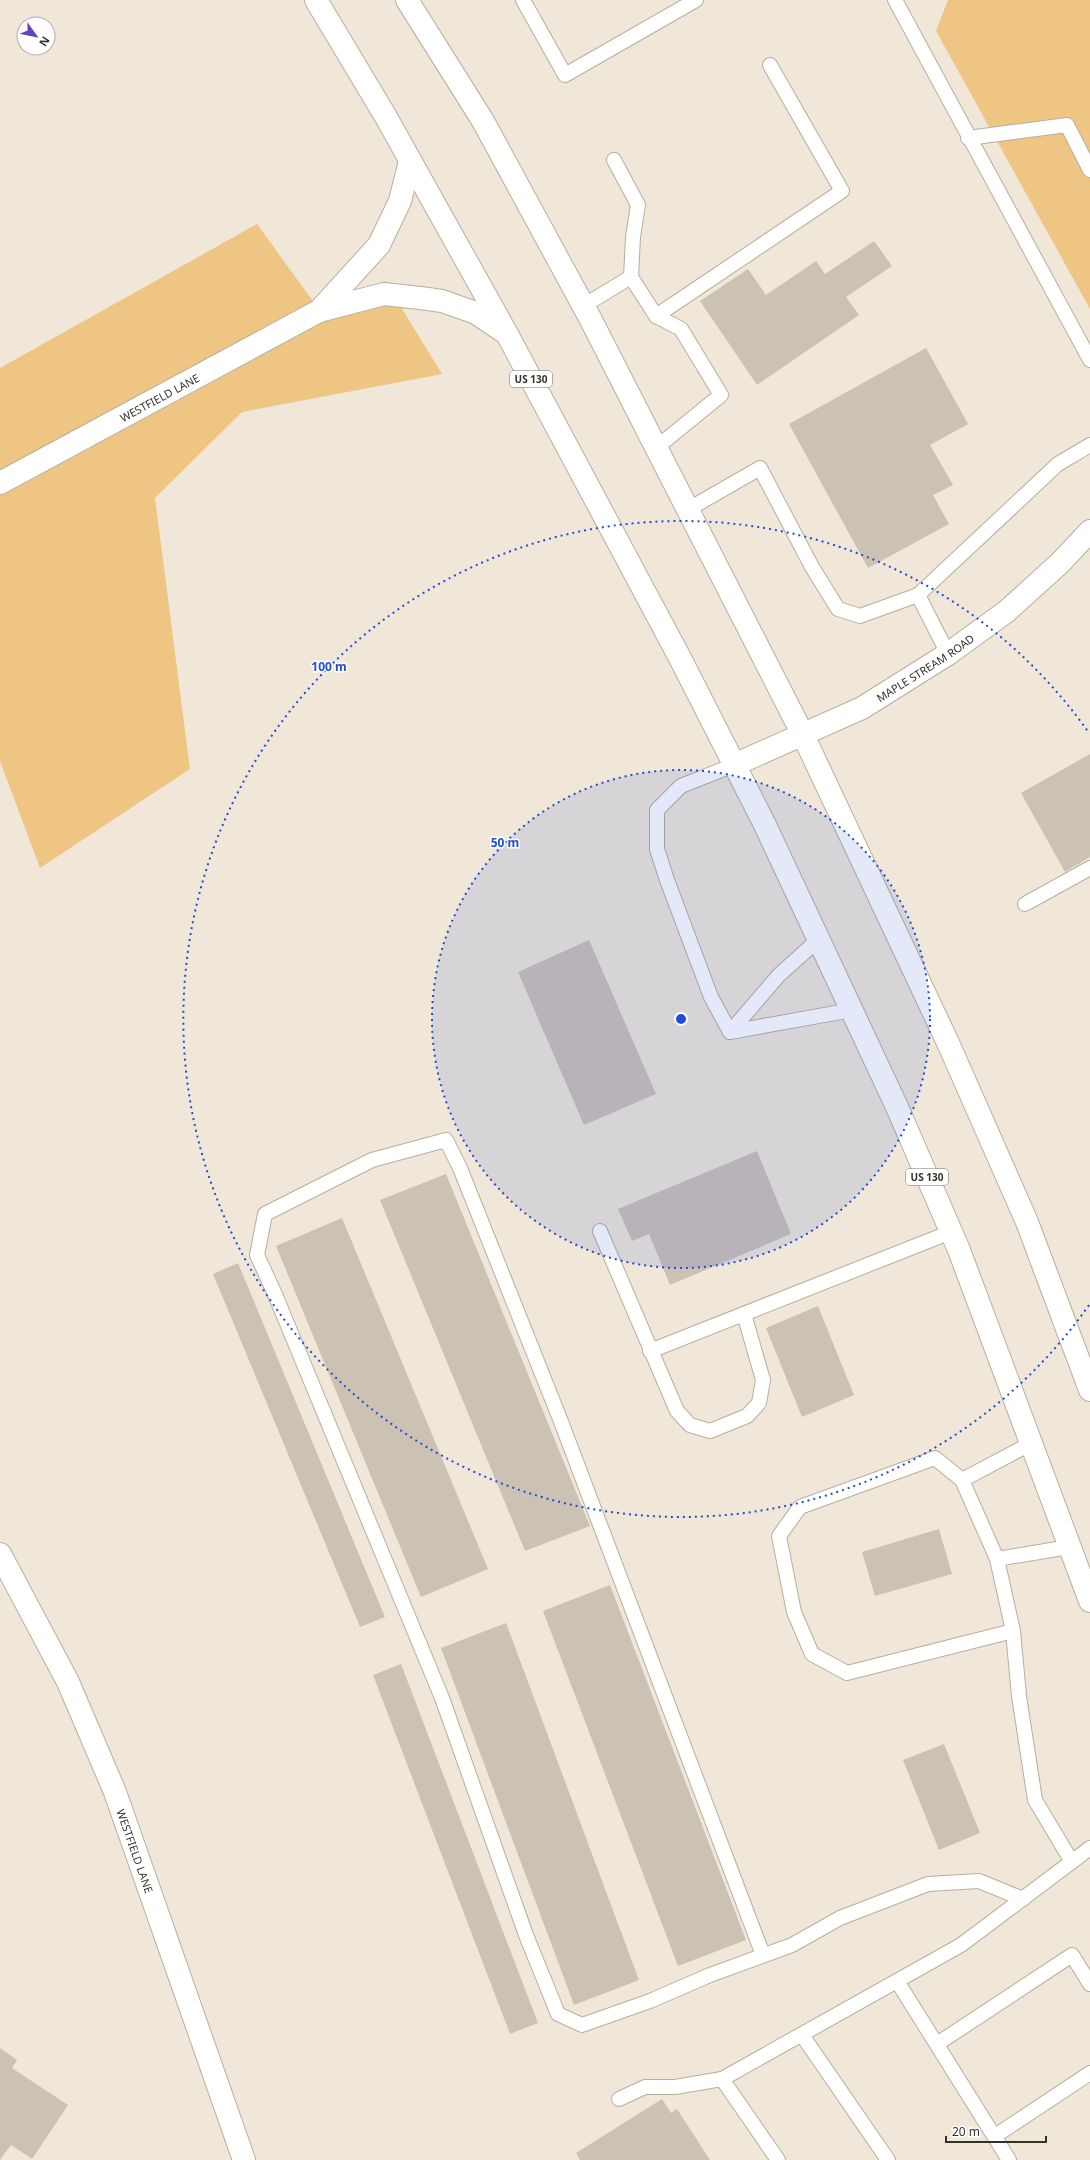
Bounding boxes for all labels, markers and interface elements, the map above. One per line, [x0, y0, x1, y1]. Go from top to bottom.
north arrow [16, 16, 56, 56]
text: N [36, 34, 54, 50]
street label: WESTFIELD LANE [117, 370, 202, 425]
road number: US 130 [510, 371, 552, 387]
street label: MAPLE STREAM ROAD [873, 630, 977, 705]
text: 100 m [311, 658, 347, 675]
text: 50 m [491, 834, 519, 851]
centre of rings [674, 1012, 688, 1026]
road number: US 130 [906, 1169, 948, 1185]
street label: WESTFIELD LANE [114, 1807, 157, 1895]
scale bar [946, 2118, 1046, 2144]
text: 20 m [952, 2123, 980, 2140]

